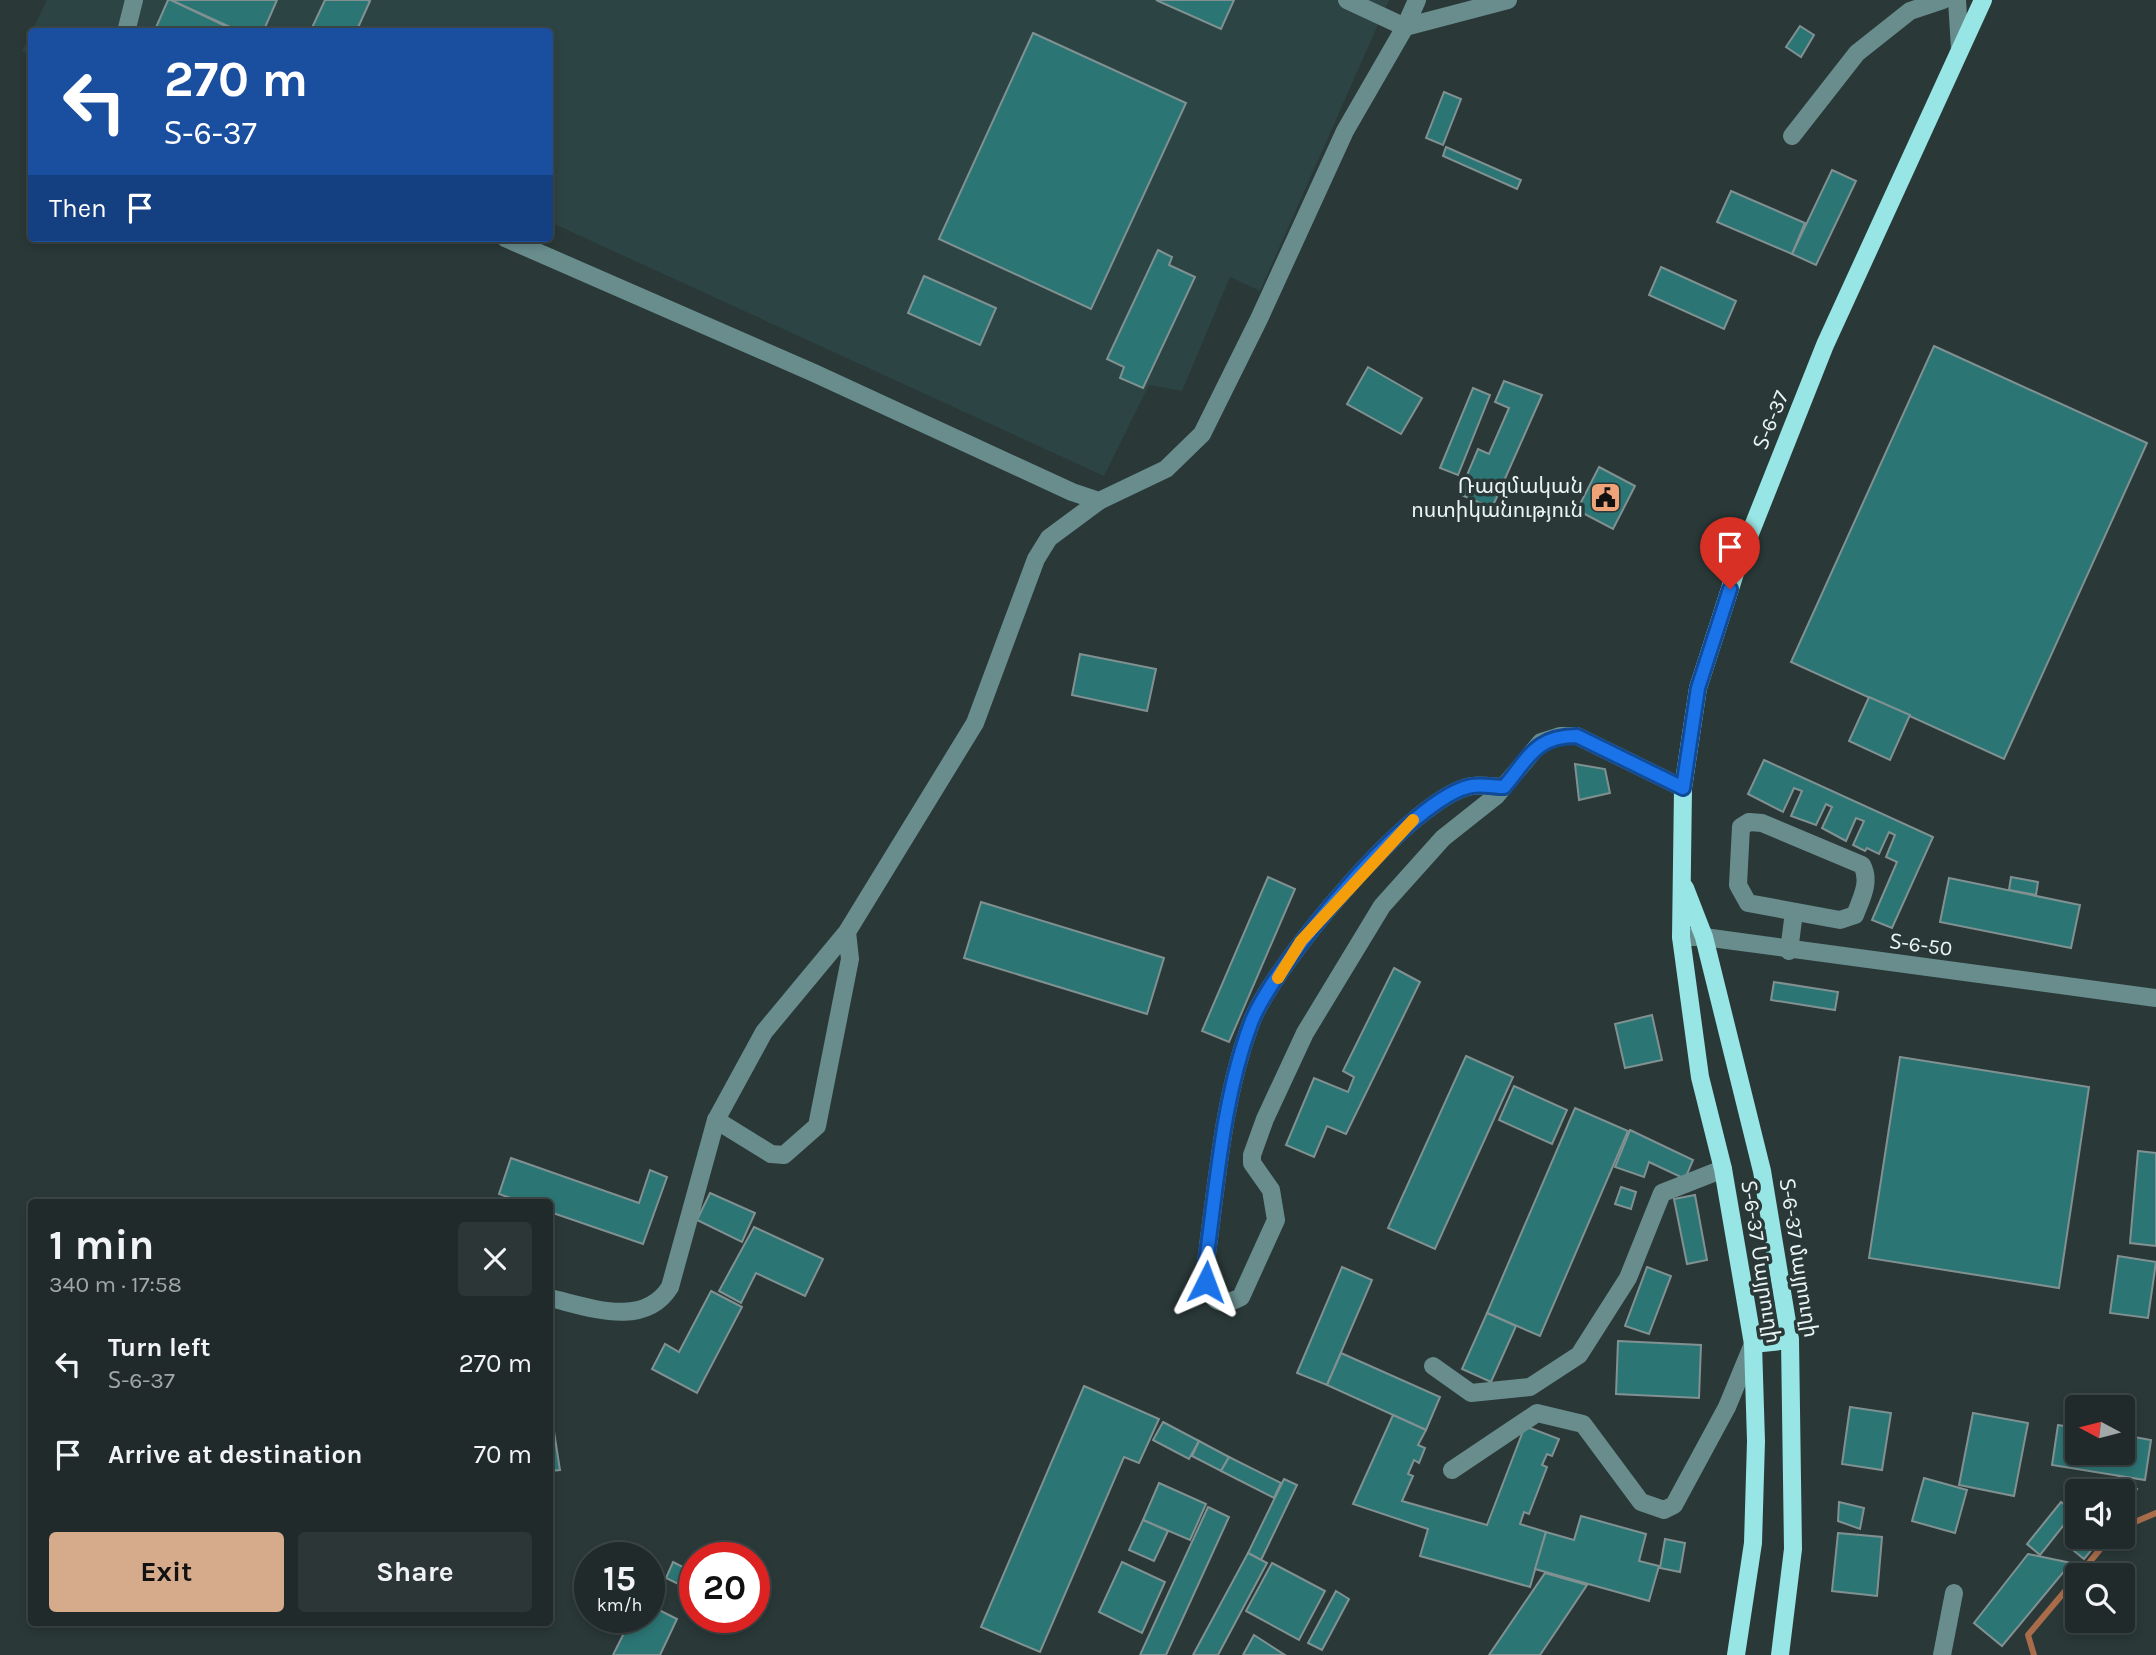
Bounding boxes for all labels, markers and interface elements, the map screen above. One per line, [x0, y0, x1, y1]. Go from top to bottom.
text: 270 m [164, 51, 308, 108]
icon: left [49, 56, 140, 147]
text: Տ-6-37 [164, 115, 257, 152]
icon: arrive [121, 189, 159, 227]
text: Then [49, 193, 107, 224]
street label: Տ-6-37 [1748, 387, 1794, 453]
place label: Ռազմական ոստիկանություն [1411, 474, 1583, 522]
public building icon: Ռազմական ոստիկանություն [1589, 481, 1623, 515]
pin [1700, 517, 1760, 589]
icon: arrive [1711, 528, 1749, 566]
street label: Տ-6-50 [1888, 929, 1954, 961]
street label: Տ-6-37 մայրուղի [1775, 1177, 1823, 1339]
street label: Տ-6-37 Մայրուղի [1736, 1179, 1786, 1345]
text: 1 min [49, 1220, 154, 1270]
button: close [458, 1222, 532, 1296]
position arrow [1169, 1245, 1243, 1319]
text: 340 m · 17:58 [49, 1271, 182, 1298]
text: Turn left [108, 1332, 210, 1363]
icon: left [49, 1345, 87, 1383]
text: 270 m [459, 1348, 532, 1379]
text: Տ-6-37 [108, 1367, 175, 1394]
north arrow [2065, 1395, 2135, 1465]
map controls [2065, 1395, 2135, 1633]
icon: arrive [49, 1436, 87, 1474]
text: Arrive at destination [108, 1439, 362, 1470]
text: 70 m [474, 1439, 532, 1470]
button: sound [2065, 1479, 2135, 1549]
button: Exit [49, 1532, 284, 1612]
button: Share [298, 1532, 532, 1612]
speed limit sign: 20 [679, 1542, 770, 1633]
text: 15 [603, 1558, 636, 1599]
button: search [2065, 1563, 2135, 1633]
text: km/h [597, 1594, 642, 1616]

